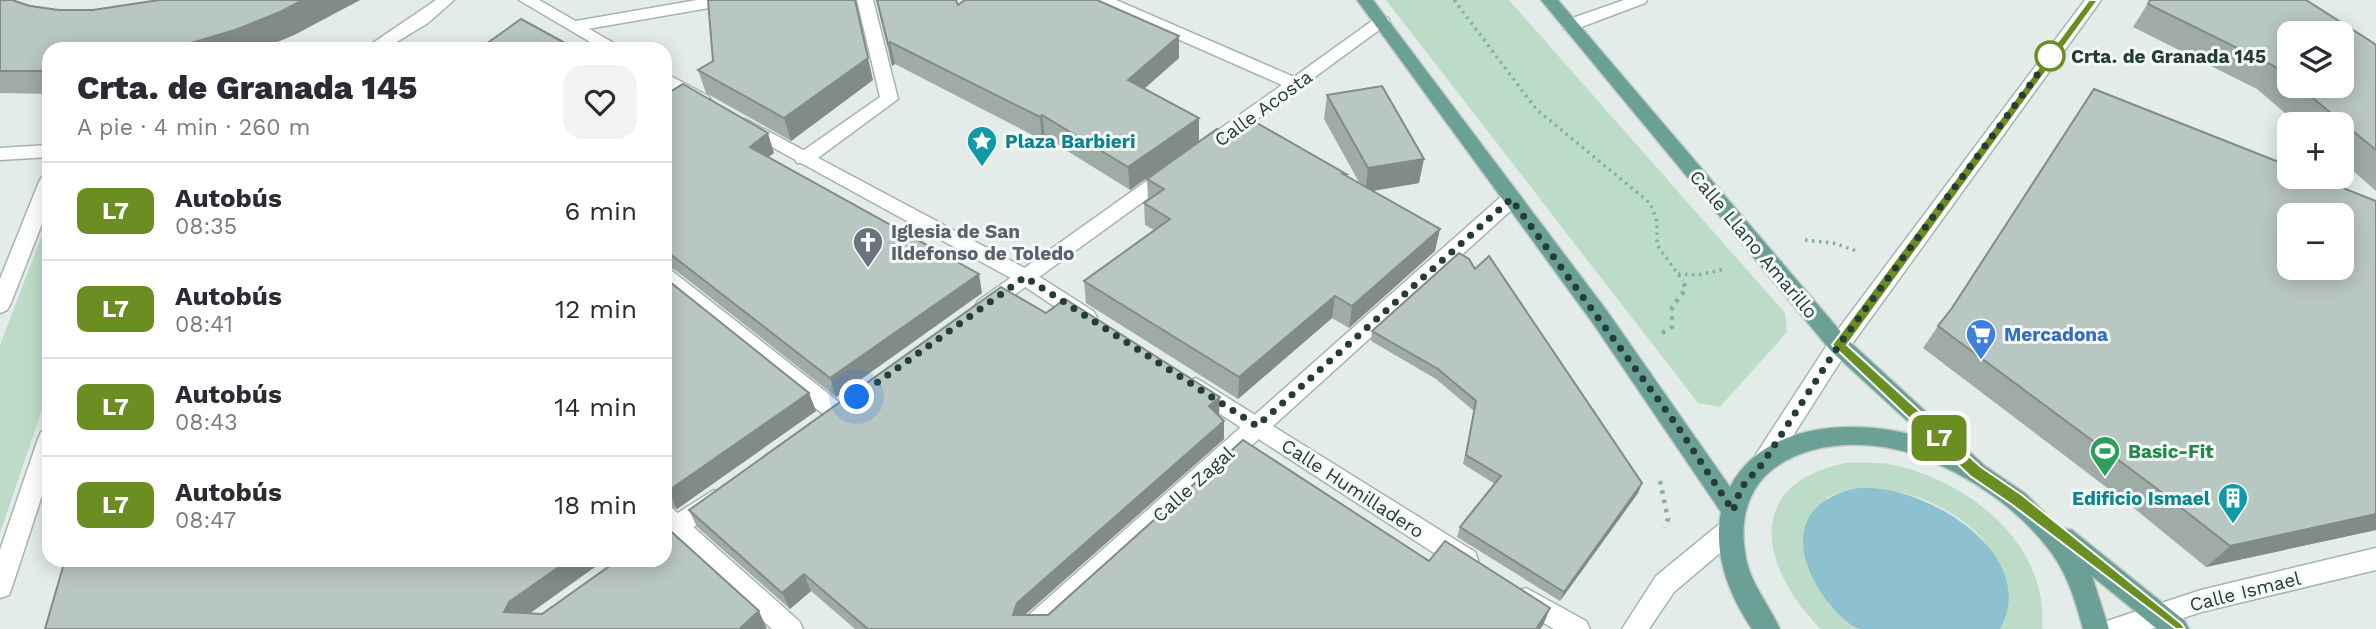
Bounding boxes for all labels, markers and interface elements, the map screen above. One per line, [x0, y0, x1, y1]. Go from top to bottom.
map controls [2277, 21, 2354, 280]
button: layers [2277, 21, 2354, 98]
marker: Crta. de Granada 145 [2035, 41, 2065, 71]
place label: Crta. de Granada 145 [2071, 45, 2266, 68]
button: heart [563, 65, 637, 139]
street label: Calle Acosta [1210, 65, 1317, 152]
text: Crta. de Granada 145 [77, 68, 417, 107]
button: + [2277, 112, 2354, 189]
text: A pie · 4 min · 260 m [77, 114, 310, 141]
place icon: Plaza Barbieri [965, 124, 999, 168]
place label: Plaza Barbieri [1005, 130, 1135, 153]
street label: Calle Llano Amarillo [1685, 165, 1822, 323]
text: Autobús [175, 183, 282, 213]
text: 6 min [565, 196, 637, 226]
text: L7 [102, 197, 129, 225]
button: − [2277, 203, 2354, 280]
text: 08:35 [175, 213, 237, 240]
place label: Iglesia de San Ildefonso de Toledo [891, 220, 1075, 265]
church icon: Iglesia de San Ildefonso de Toledo [851, 225, 885, 269]
text: Autobús [175, 281, 282, 311]
text: 12 min [555, 294, 637, 324]
text: L7 [102, 295, 129, 323]
text: 08:41 [175, 311, 233, 338]
supermarket icon: Mercadona [1964, 317, 1998, 361]
place label: Mercadona [2004, 323, 2108, 346]
text: Autobús [175, 379, 282, 409]
your location [839, 379, 874, 414]
text: 14 min [554, 392, 637, 422]
text: L7 [102, 393, 129, 421]
text: 08:43 [175, 409, 238, 436]
line badge: L7 [1908, 415, 1970, 461]
text: L7 [1926, 424, 1952, 452]
street label: Calle Humilladero [1277, 434, 1428, 543]
sports icon: Basic-Fit [2088, 434, 2122, 478]
place label: Basic-Fit [2128, 440, 2214, 463]
street label: Calle Zagal [1148, 441, 1239, 527]
text: Autobús [175, 477, 282, 507]
building icon: Edificio Ismael [2216, 481, 2250, 525]
place label: Edificio Ismael [2072, 487, 2211, 510]
text: 18 min [554, 490, 637, 520]
text: L7 [102, 491, 129, 519]
text: 08:47 [175, 507, 236, 534]
street label: Calle Ismael [2187, 566, 2303, 616]

